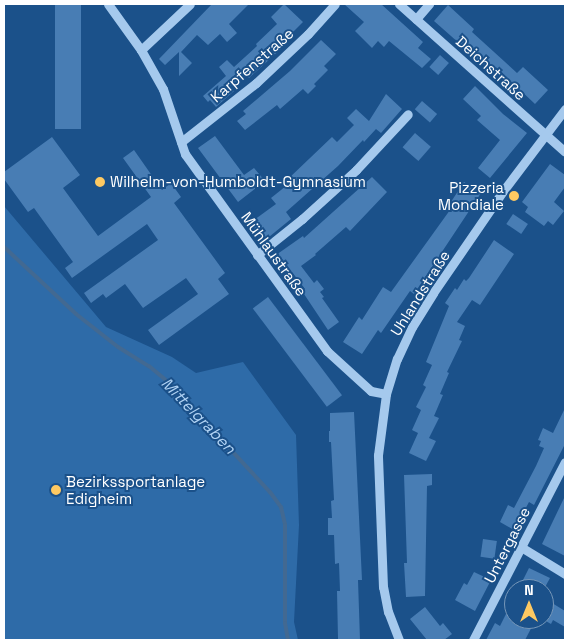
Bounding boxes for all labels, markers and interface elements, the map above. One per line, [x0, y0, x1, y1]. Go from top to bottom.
street label: Karpfenstraße [207, 24, 297, 106]
street label: Deichstraße [452, 32, 530, 104]
place label: Wilhelm-von-Humboldt-Gymnasium [110, 173, 366, 191]
marker: Wilhelm-von-Humboldt-Gymnasium [94, 176, 106, 188]
place label: Pizzeria Mondiale [438, 178, 504, 213]
marker: Pizzeria Mondiale [508, 190, 520, 202]
street label: Mühlaustraße [237, 208, 311, 300]
street label: Uhlandstraße [387, 247, 453, 339]
water label: Mittelgraben [157, 374, 239, 458]
place label: Bezirkssportanlage Edigheim [66, 472, 205, 507]
marker: Bezirkssportanlage Edigheim [50, 484, 62, 496]
street label: Untergasse [480, 504, 534, 586]
north arrow [504, 579, 554, 629]
text: N [524, 581, 534, 599]

